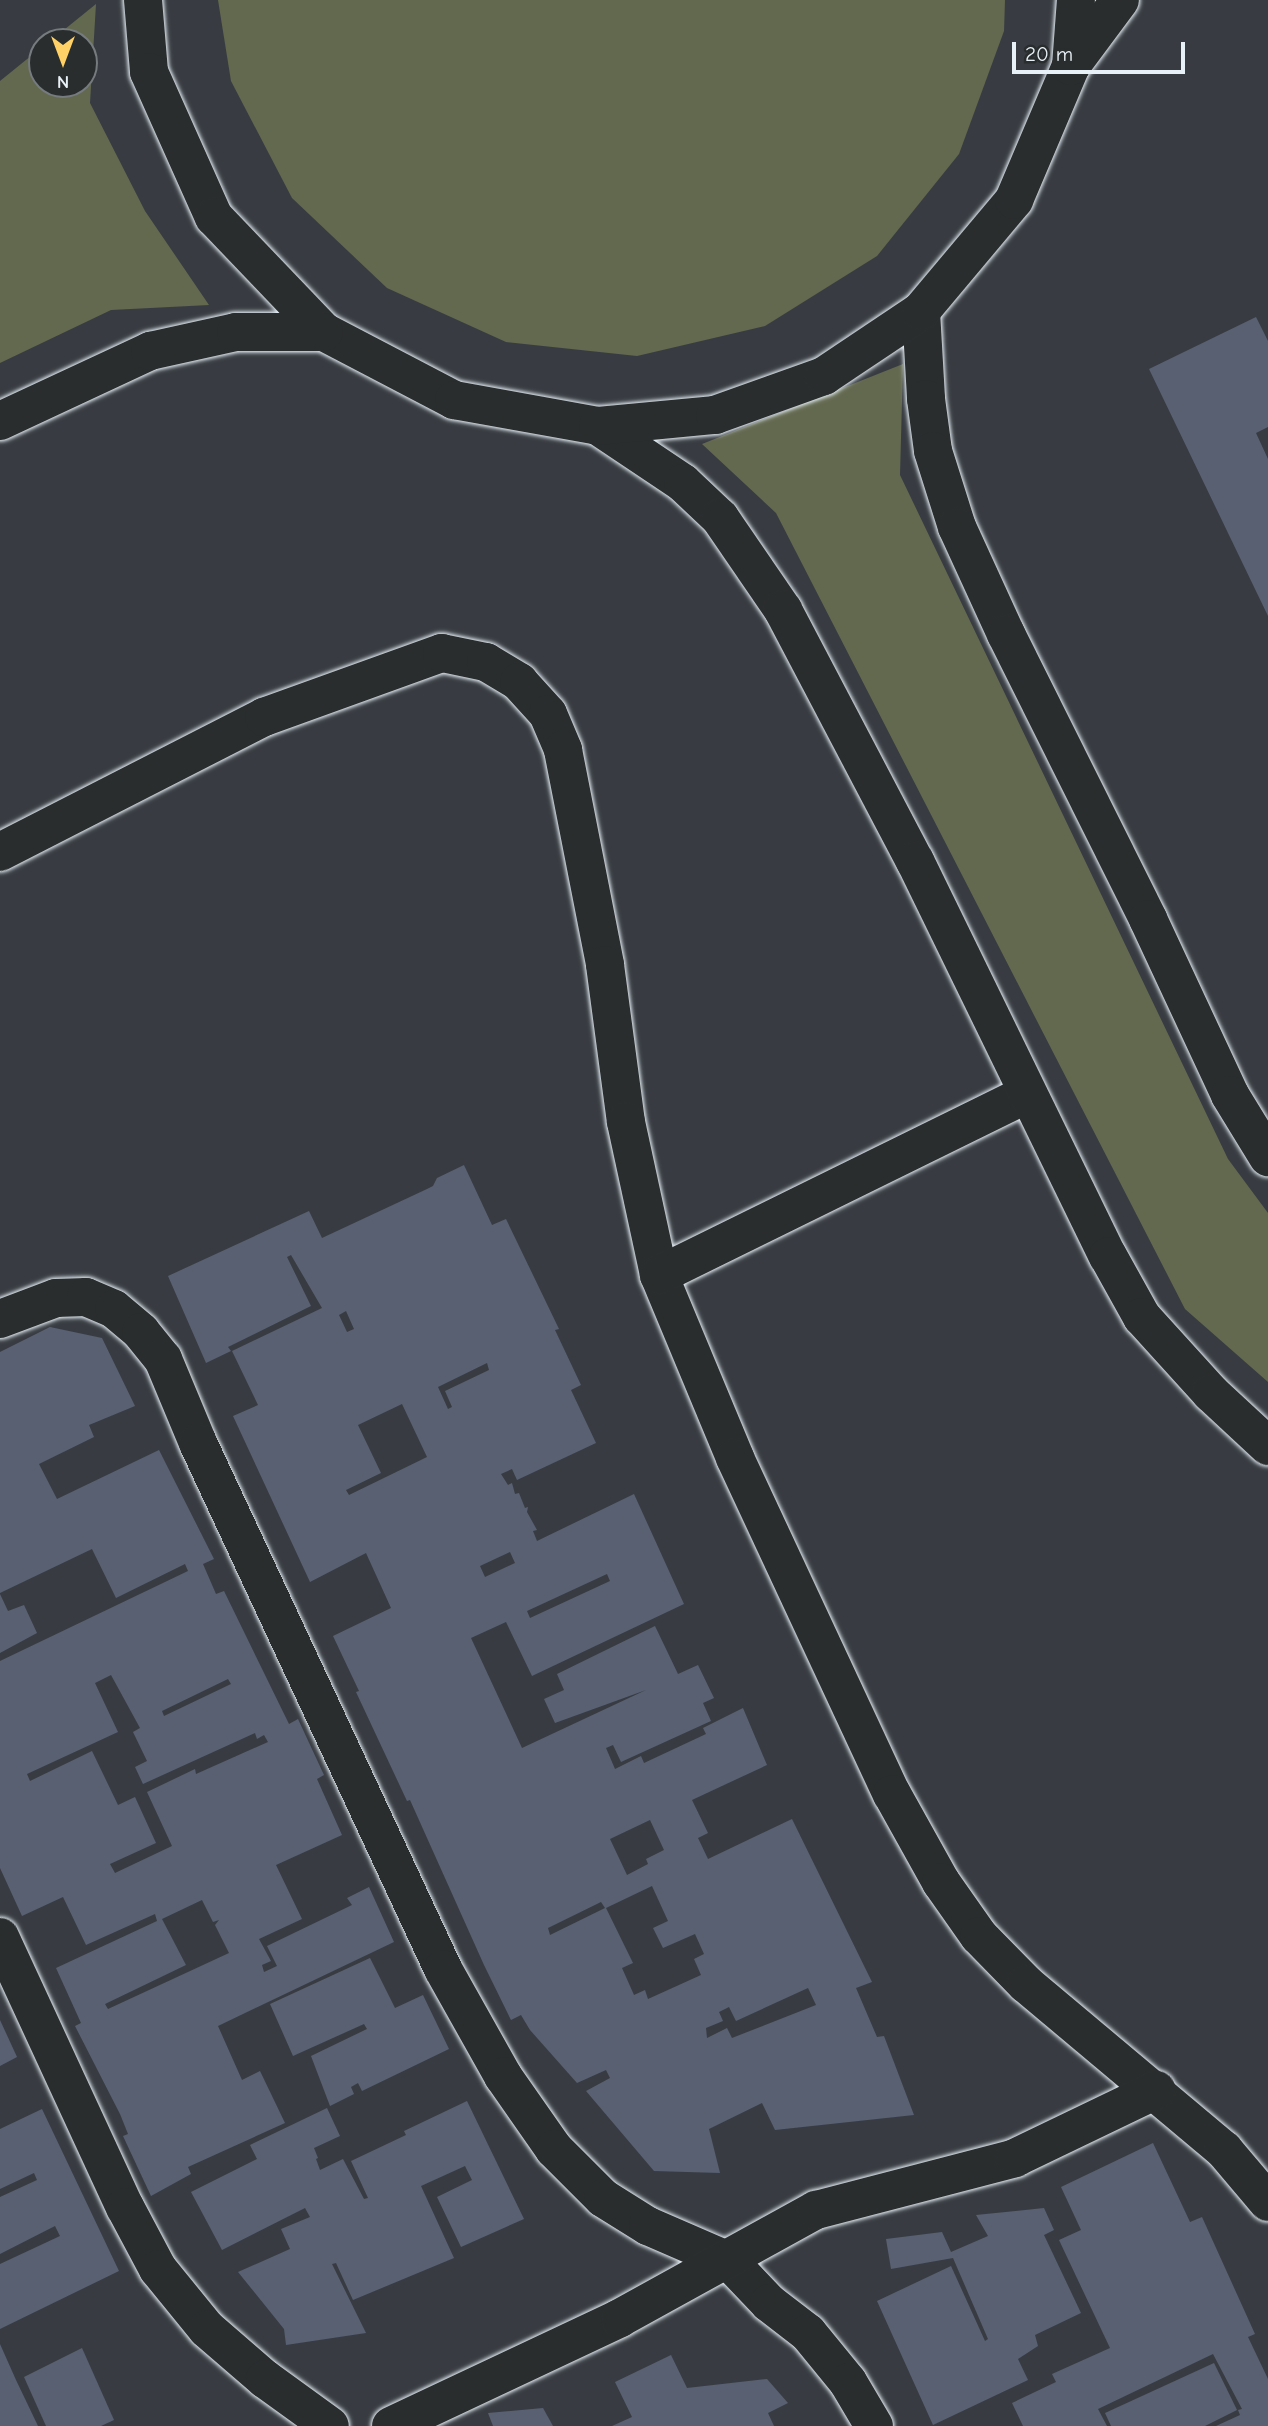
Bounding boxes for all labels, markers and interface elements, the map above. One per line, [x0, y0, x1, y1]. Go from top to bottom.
north arrow [28, 28, 98, 98]
scale bar [1016, 28, 1189, 72]
text: 20 m [1025, 42, 1073, 66]
text: N [57, 71, 69, 93]

